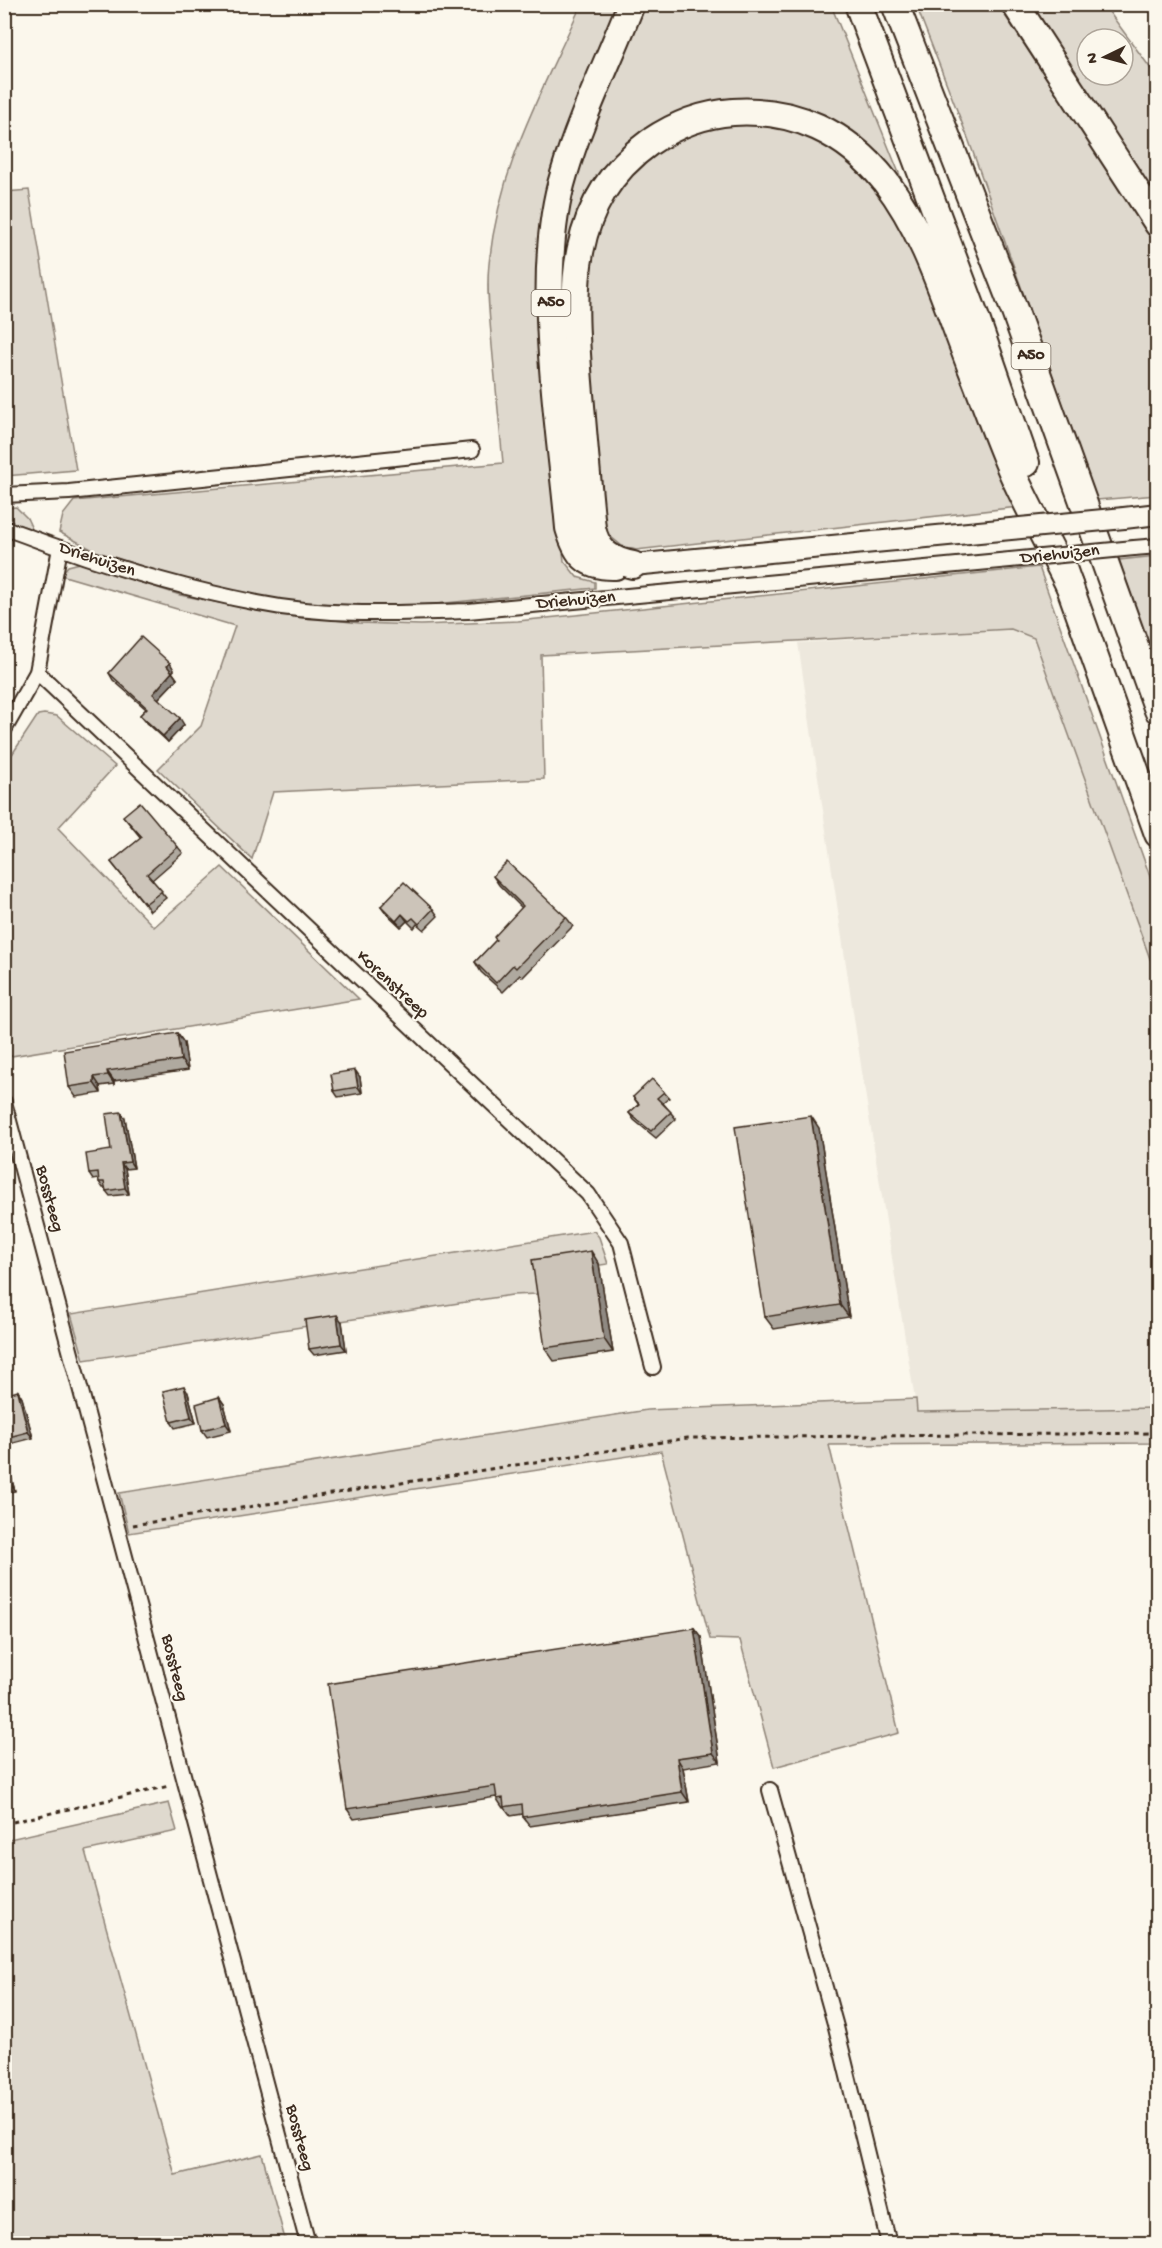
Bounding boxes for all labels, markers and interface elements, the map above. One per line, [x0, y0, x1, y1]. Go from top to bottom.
north arrow [1075, 27, 1135, 87]
text: N [1084, 51, 1103, 64]
road number: A50 [532, 290, 570, 316]
road number: A50 [1012, 343, 1050, 369]
street label: Driehuizen [55, 537, 138, 582]
street label: Driehuizen [1019, 540, 1101, 570]
street label: Driehuizen [535, 587, 617, 615]
street label: Korenstreep [351, 946, 433, 1024]
street label: Bossteeg [30, 1162, 68, 1235]
street label: Bossteeg [155, 1632, 192, 1704]
street label: Bossteeg [280, 2101, 318, 2174]

